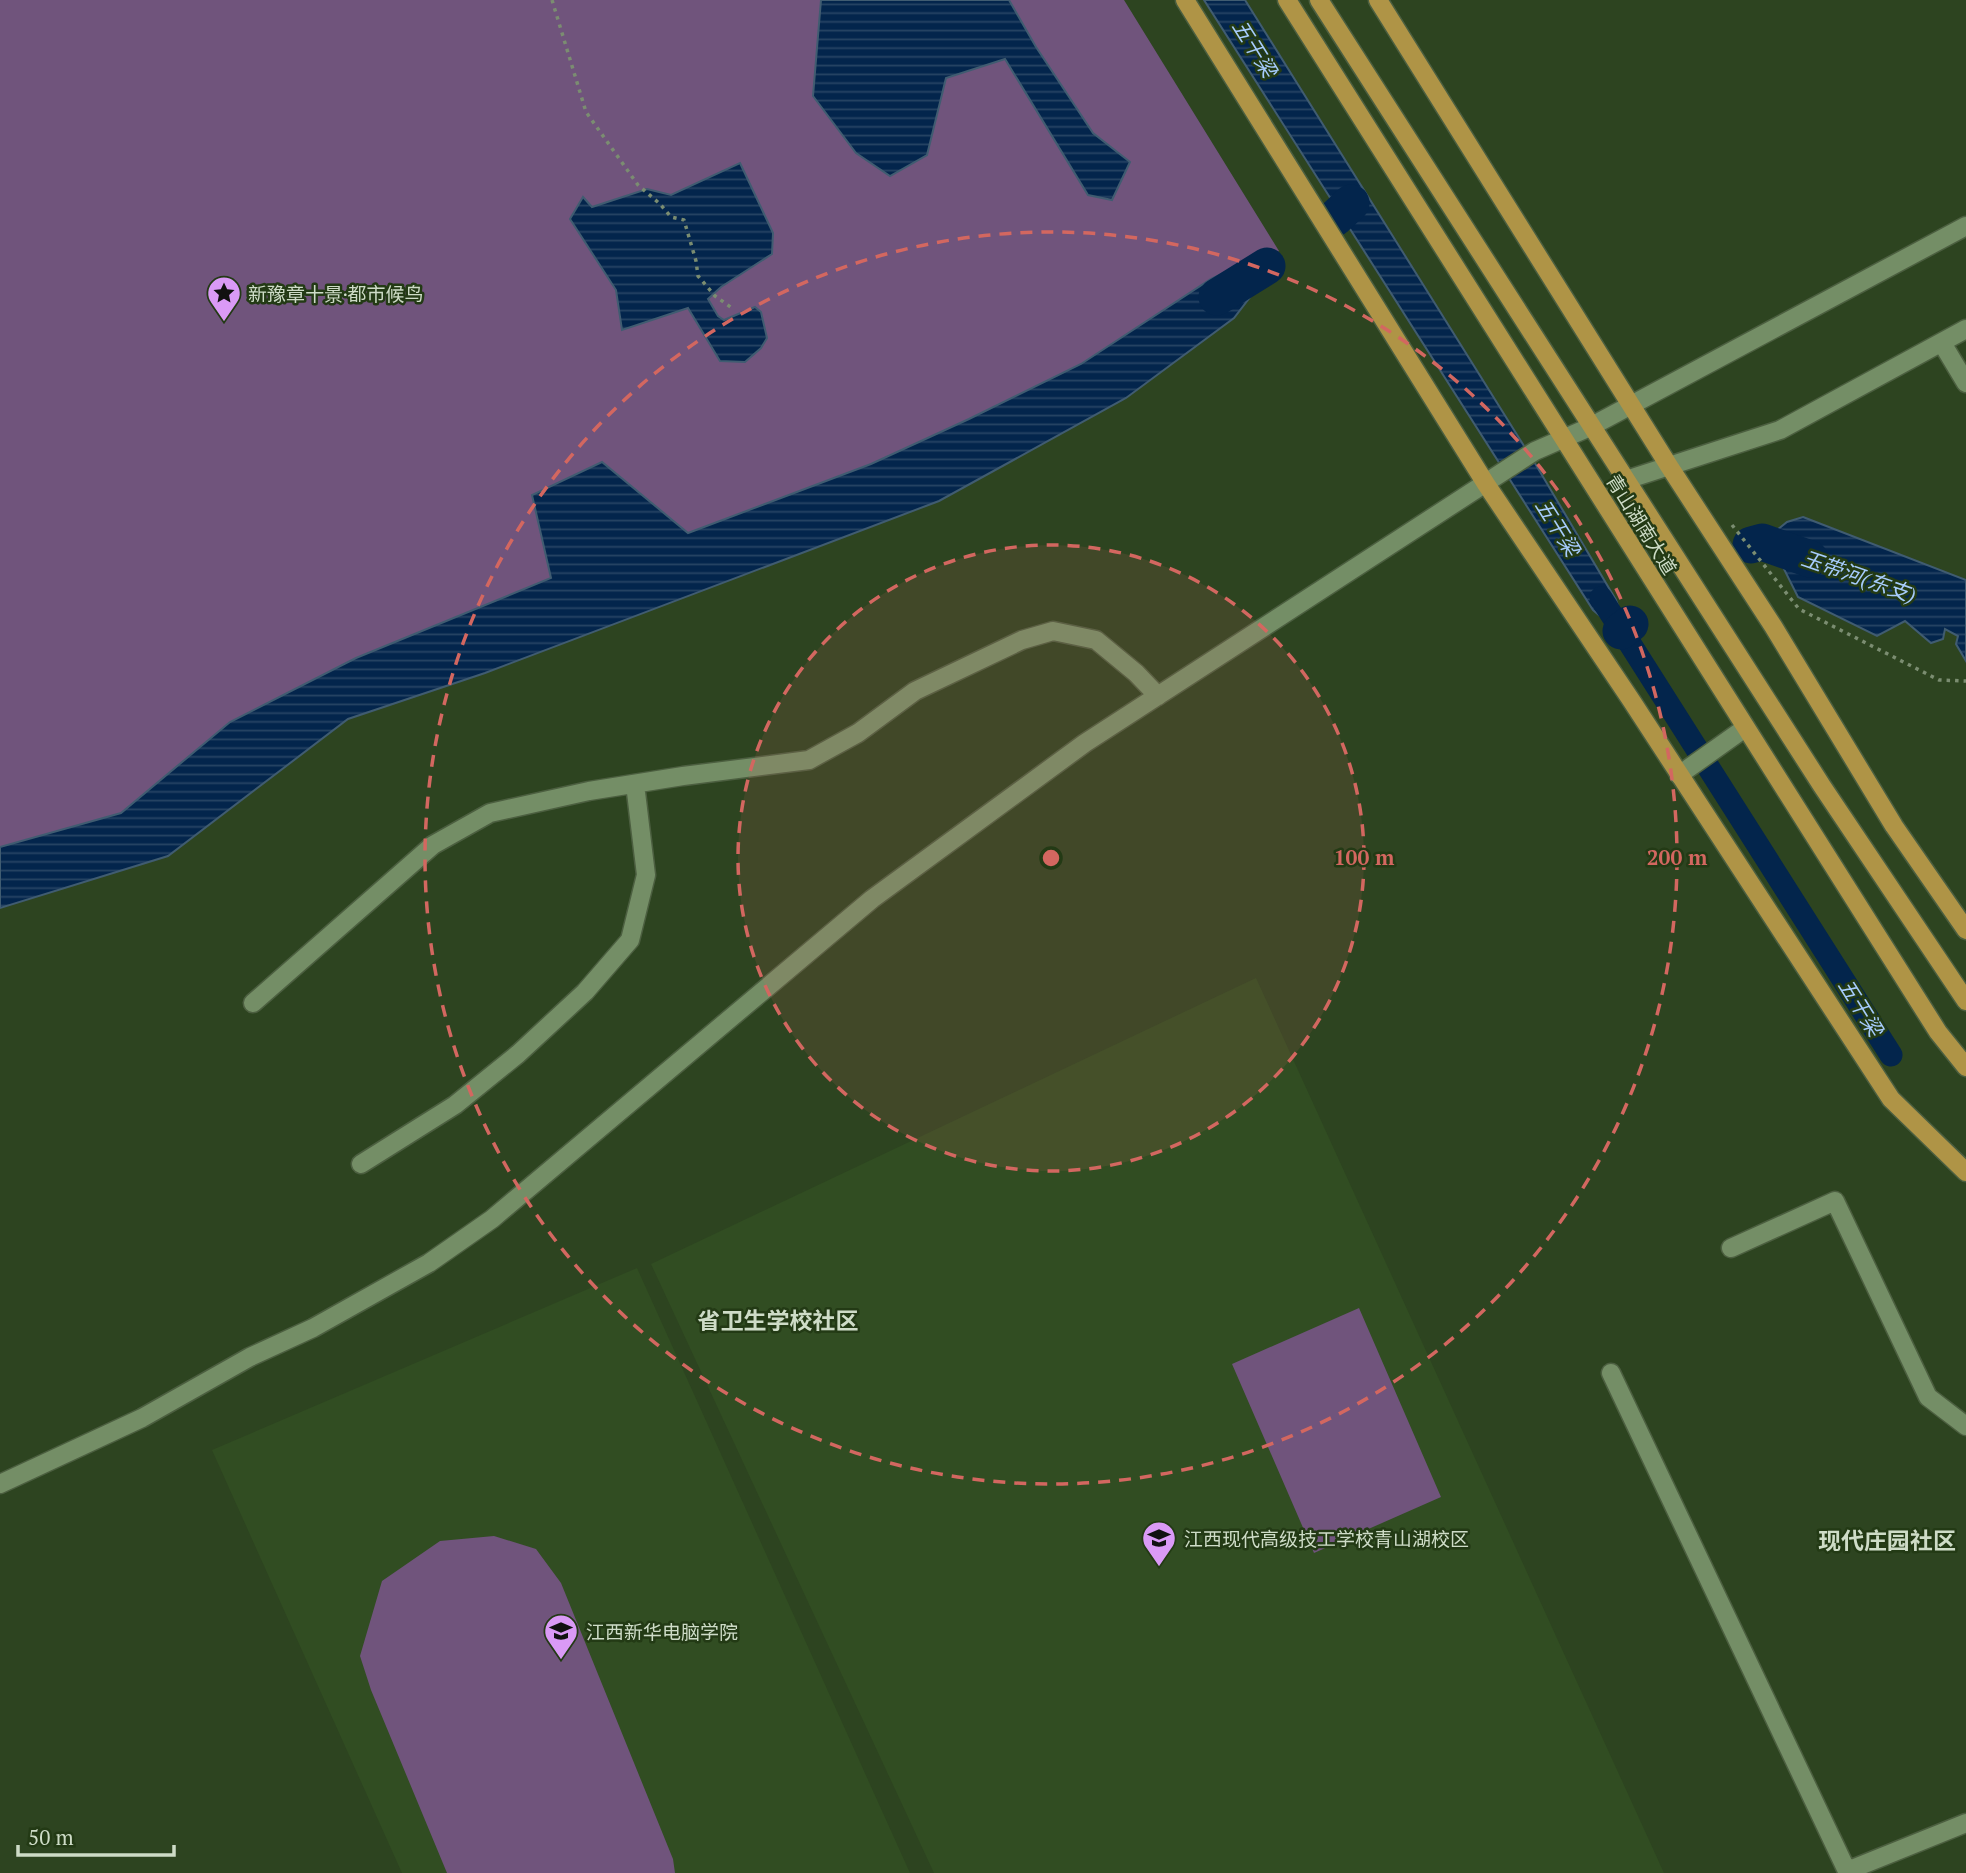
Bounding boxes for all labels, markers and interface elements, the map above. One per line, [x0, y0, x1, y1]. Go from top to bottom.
water label: 五干梁 [1226, 14, 1285, 84]
place icon: 新豫章十景·都市候鸟 [205, 274, 243, 323]
place label: 新豫章十景·都市候鸟 [248, 281, 424, 306]
street label: 青山湖南大道 [1601, 469, 1683, 579]
water label: 五干梁 [1529, 493, 1588, 563]
water label: 玉带河(东支) [1798, 543, 1920, 609]
text: 100 m [1334, 843, 1395, 871]
text: 200 m [1647, 843, 1708, 871]
centre of rings [1039, 846, 1063, 870]
water label: 五干梁 [1832, 973, 1891, 1043]
district label: 省卫生学校社区 [698, 1305, 859, 1336]
school or university icon: 江西现代高级技工学校青山湖校区 [1140, 1519, 1178, 1568]
district label: 现代庄园社区 [1818, 1525, 1956, 1556]
place label: 江西现代高级技工学校青山湖校区 [1184, 1526, 1469, 1551]
school or university icon: 江西新华电脑学院 [542, 1612, 580, 1661]
place label: 江西新华电脑学院 [586, 1619, 738, 1644]
scale bar [18, 1814, 173, 1858]
text: 50 m [28, 1823, 74, 1851]

